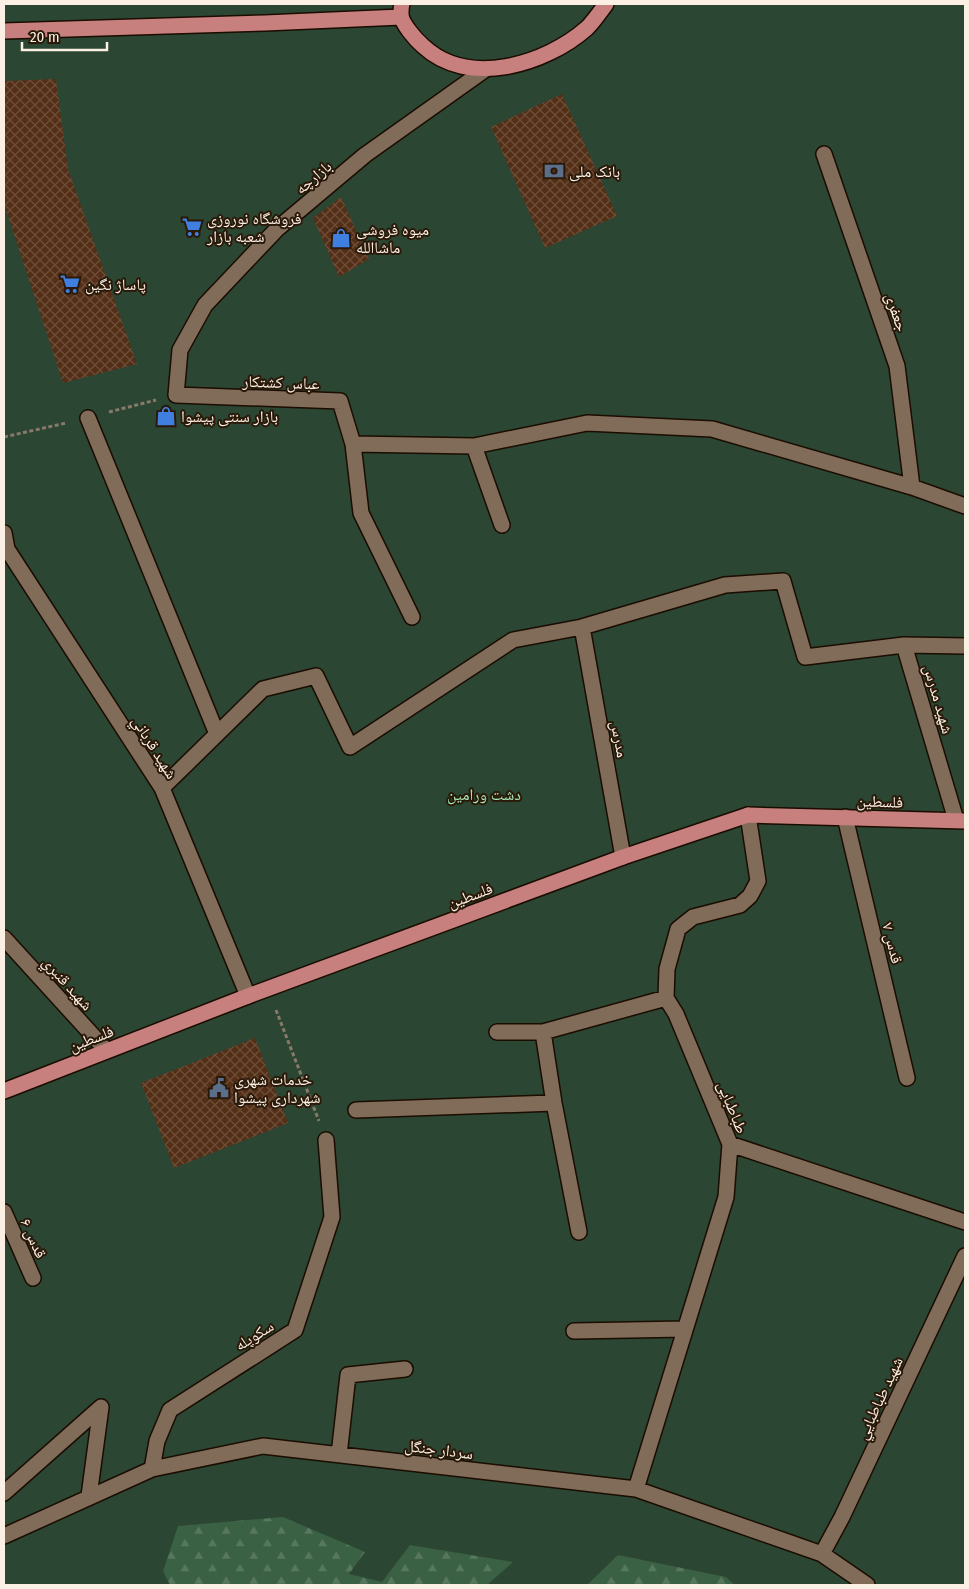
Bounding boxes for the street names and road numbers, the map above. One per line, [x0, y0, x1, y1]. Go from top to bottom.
street label: بازارچه [291, 157, 336, 198]
street label: جعفری [880, 290, 912, 334]
street label: عباس كشتكار [241, 372, 320, 394]
street label: شهيد مدرس [919, 662, 957, 736]
street label: شهيد قرباني [125, 712, 181, 784]
street label: مدرس [606, 719, 632, 759]
street label: فلسطین [856, 791, 904, 813]
street label: فلسطین [445, 879, 496, 913]
street label: قدس ۷ [877, 921, 907, 966]
street label: شهيد قنبري [36, 952, 97, 1016]
street label: فلسطین [66, 1021, 117, 1057]
street label: طباطبایی [712, 1078, 752, 1137]
street label: قدس ۶ [16, 1215, 51, 1261]
street label: سکوپله [231, 1316, 277, 1355]
street label: شهيد طباطبايي [852, 1354, 910, 1444]
street label: سردار جنگل [403, 1436, 474, 1464]

